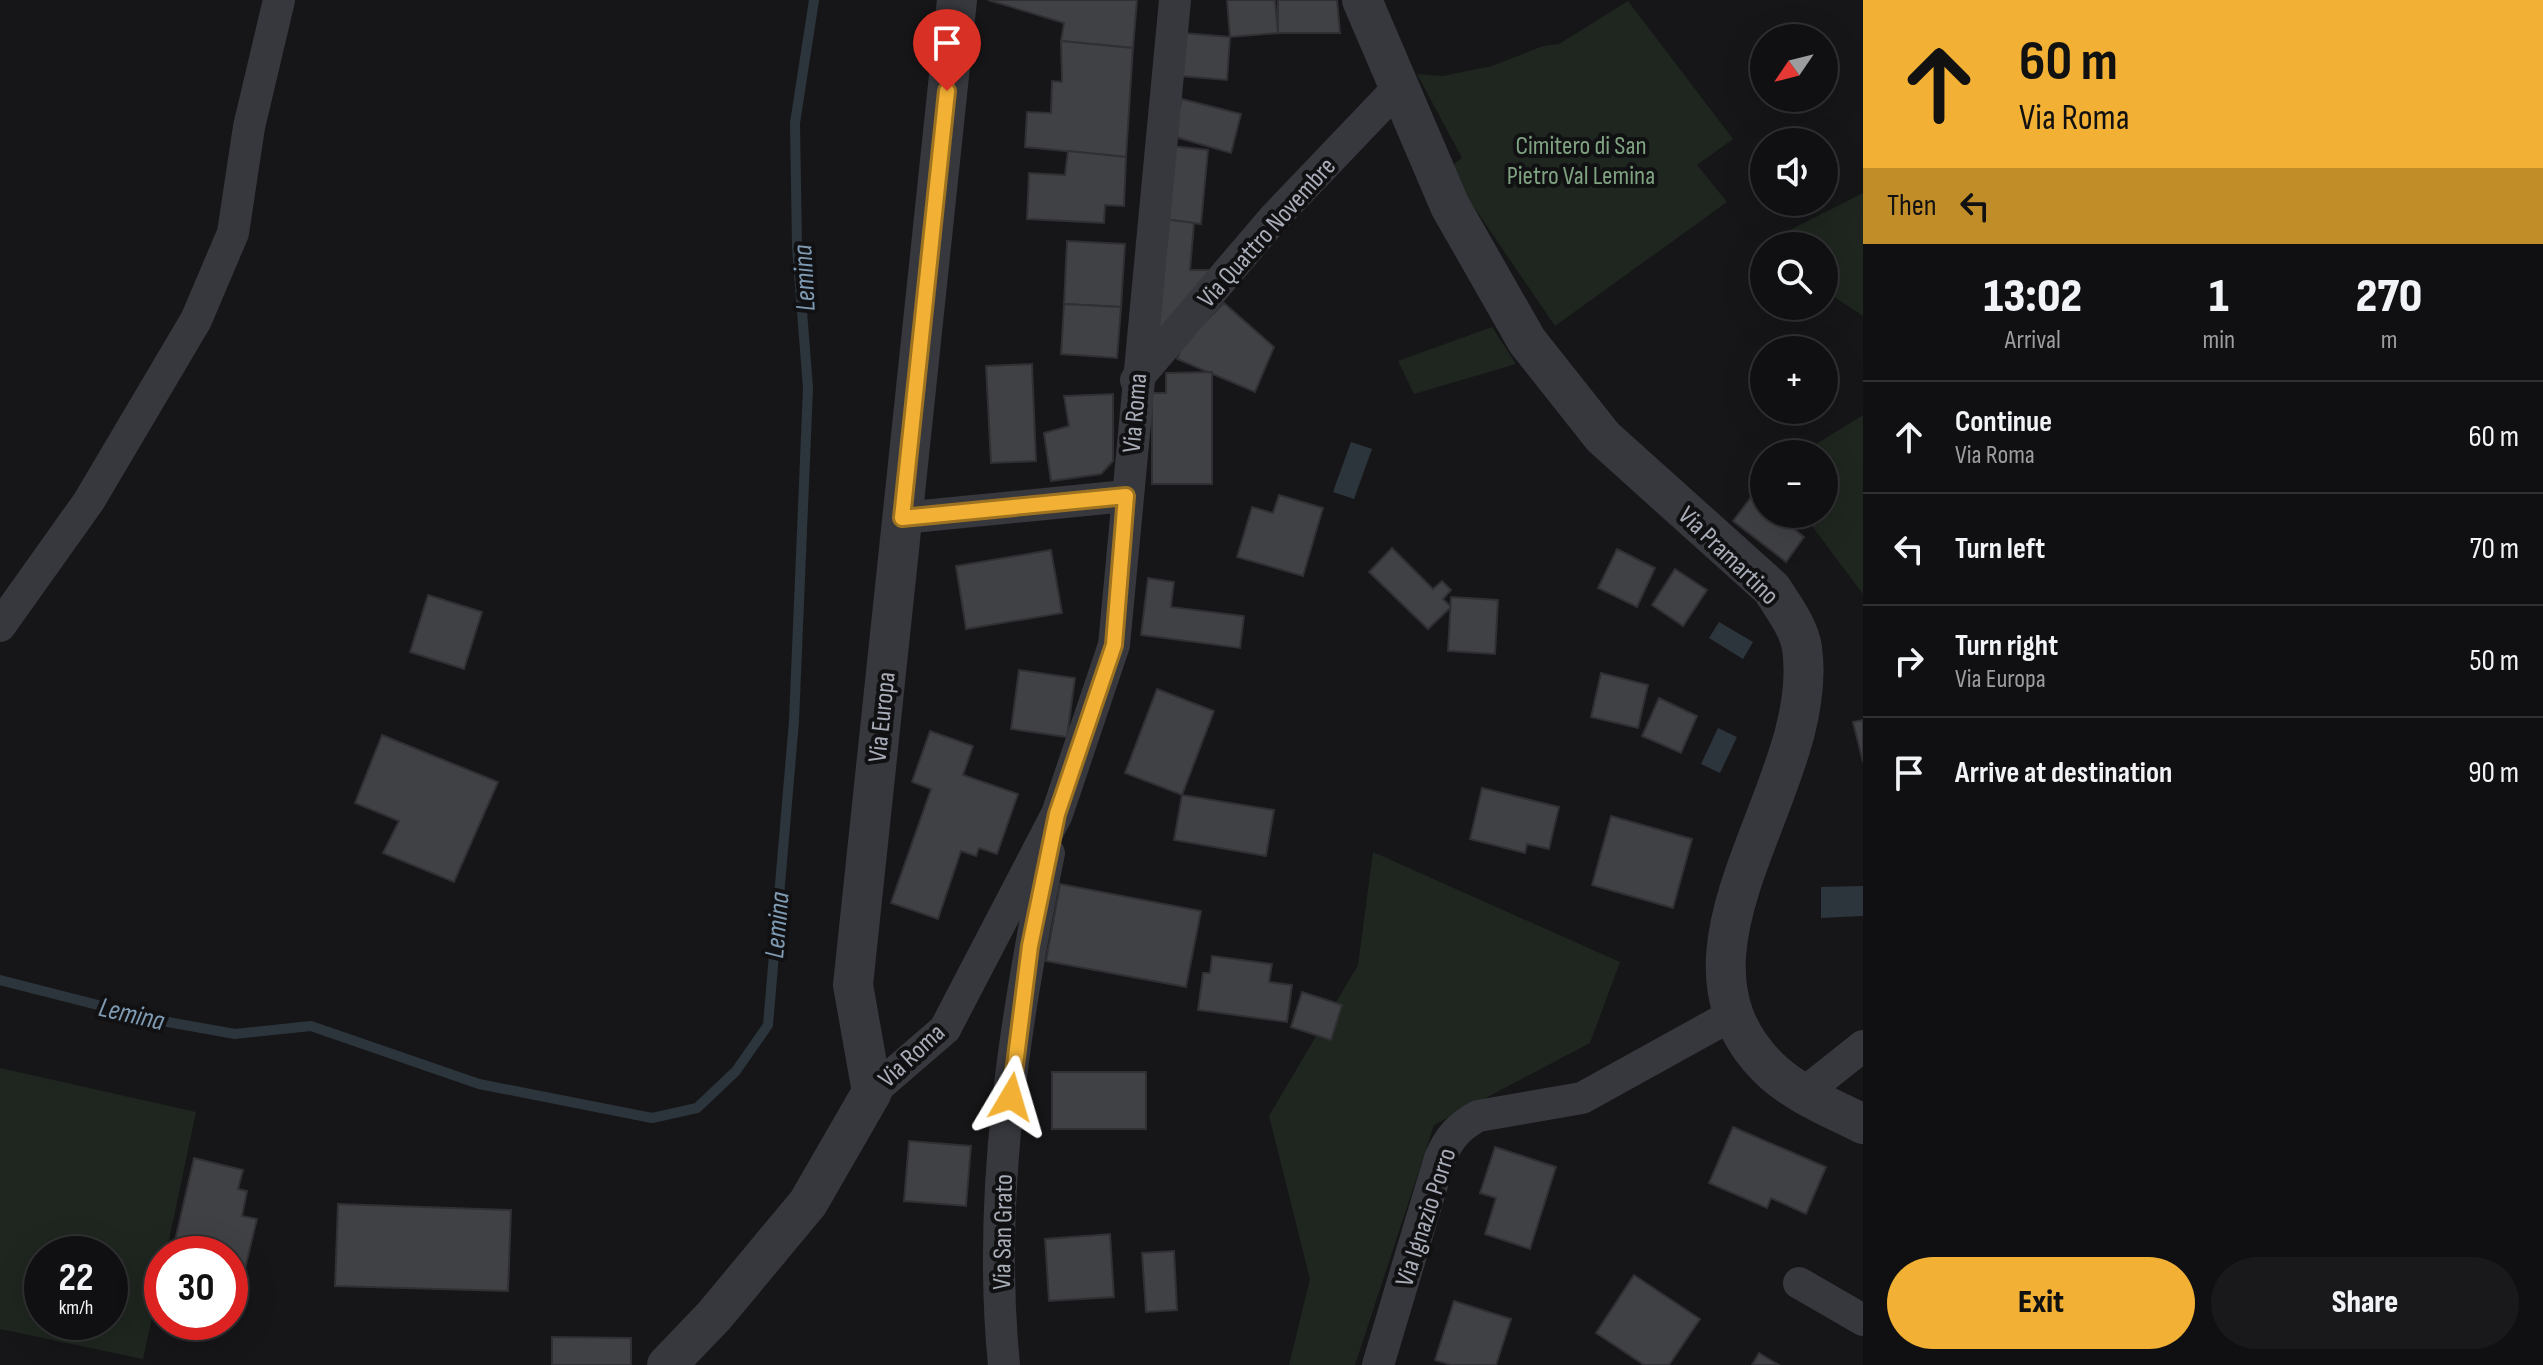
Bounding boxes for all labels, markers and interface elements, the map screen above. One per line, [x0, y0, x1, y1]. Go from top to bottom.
pin [913, 9, 981, 91]
icon: arrive [925, 21, 969, 65]
north arrow [1750, 24, 1838, 112]
map controls [1750, 24, 1838, 528]
text: 60 m [2019, 29, 2118, 96]
icon: ahead [1887, 32, 1991, 136]
text: Via Roma [2019, 97, 2130, 140]
button: sound [1750, 128, 1838, 216]
park label: Cimitero di San Pietro Val Lemina [1507, 131, 1655, 192]
street label: Via Quattro Novembre [1192, 152, 1343, 314]
icon: left [1953, 184, 1997, 228]
text: Then [1887, 188, 1937, 224]
button: search [1750, 232, 1838, 320]
water label: Lemina [786, 243, 823, 312]
text: 13:02 [1984, 268, 2082, 325]
text: 1 [2209, 268, 2229, 325]
text: 270 [2356, 268, 2422, 325]
text: Arrival [2005, 325, 2061, 356]
text: min [2203, 325, 2235, 356]
text: m [2381, 325, 2397, 356]
button: + [1750, 336, 1838, 424]
street label: Via Roma [1117, 372, 1154, 454]
text: Continue [1955, 404, 2052, 440]
icon: ahead [1887, 415, 1931, 459]
text: 60 m [2468, 419, 2519, 455]
button: − [1750, 440, 1838, 528]
text: Via Roma [1955, 440, 2035, 471]
street label: Via Pramartino [1671, 501, 1785, 612]
icon: left [1887, 527, 1931, 571]
text: Turn left [1955, 531, 2045, 567]
text: 70 m [2470, 531, 2519, 567]
text: Turn right [1955, 628, 2058, 664]
icon: right [1887, 639, 1931, 683]
text: 50 m [2470, 643, 2519, 679]
text: Via Europa [1955, 664, 2046, 695]
street label: Via Europa [862, 670, 903, 764]
icon: arrive [1887, 751, 1931, 795]
text: Arrive at destination [1955, 755, 2172, 791]
text: 90 m [2468, 755, 2519, 791]
water label: Lemina [758, 890, 797, 960]
water label: Lemina [96, 991, 168, 1038]
street label: Via Roma [872, 1018, 952, 1095]
position arrow [969, 1055, 1053, 1139]
street label: Via Ignazio Porro [1389, 1144, 1463, 1291]
street label: Via San Grato [987, 1174, 1020, 1290]
speed limit sign: 30 [144, 1236, 248, 1340]
text: 22 [58, 1254, 94, 1302]
button: Exit [1887, 1257, 2195, 1349]
button: Share [2211, 1257, 2519, 1349]
text: km/h [59, 1296, 93, 1320]

